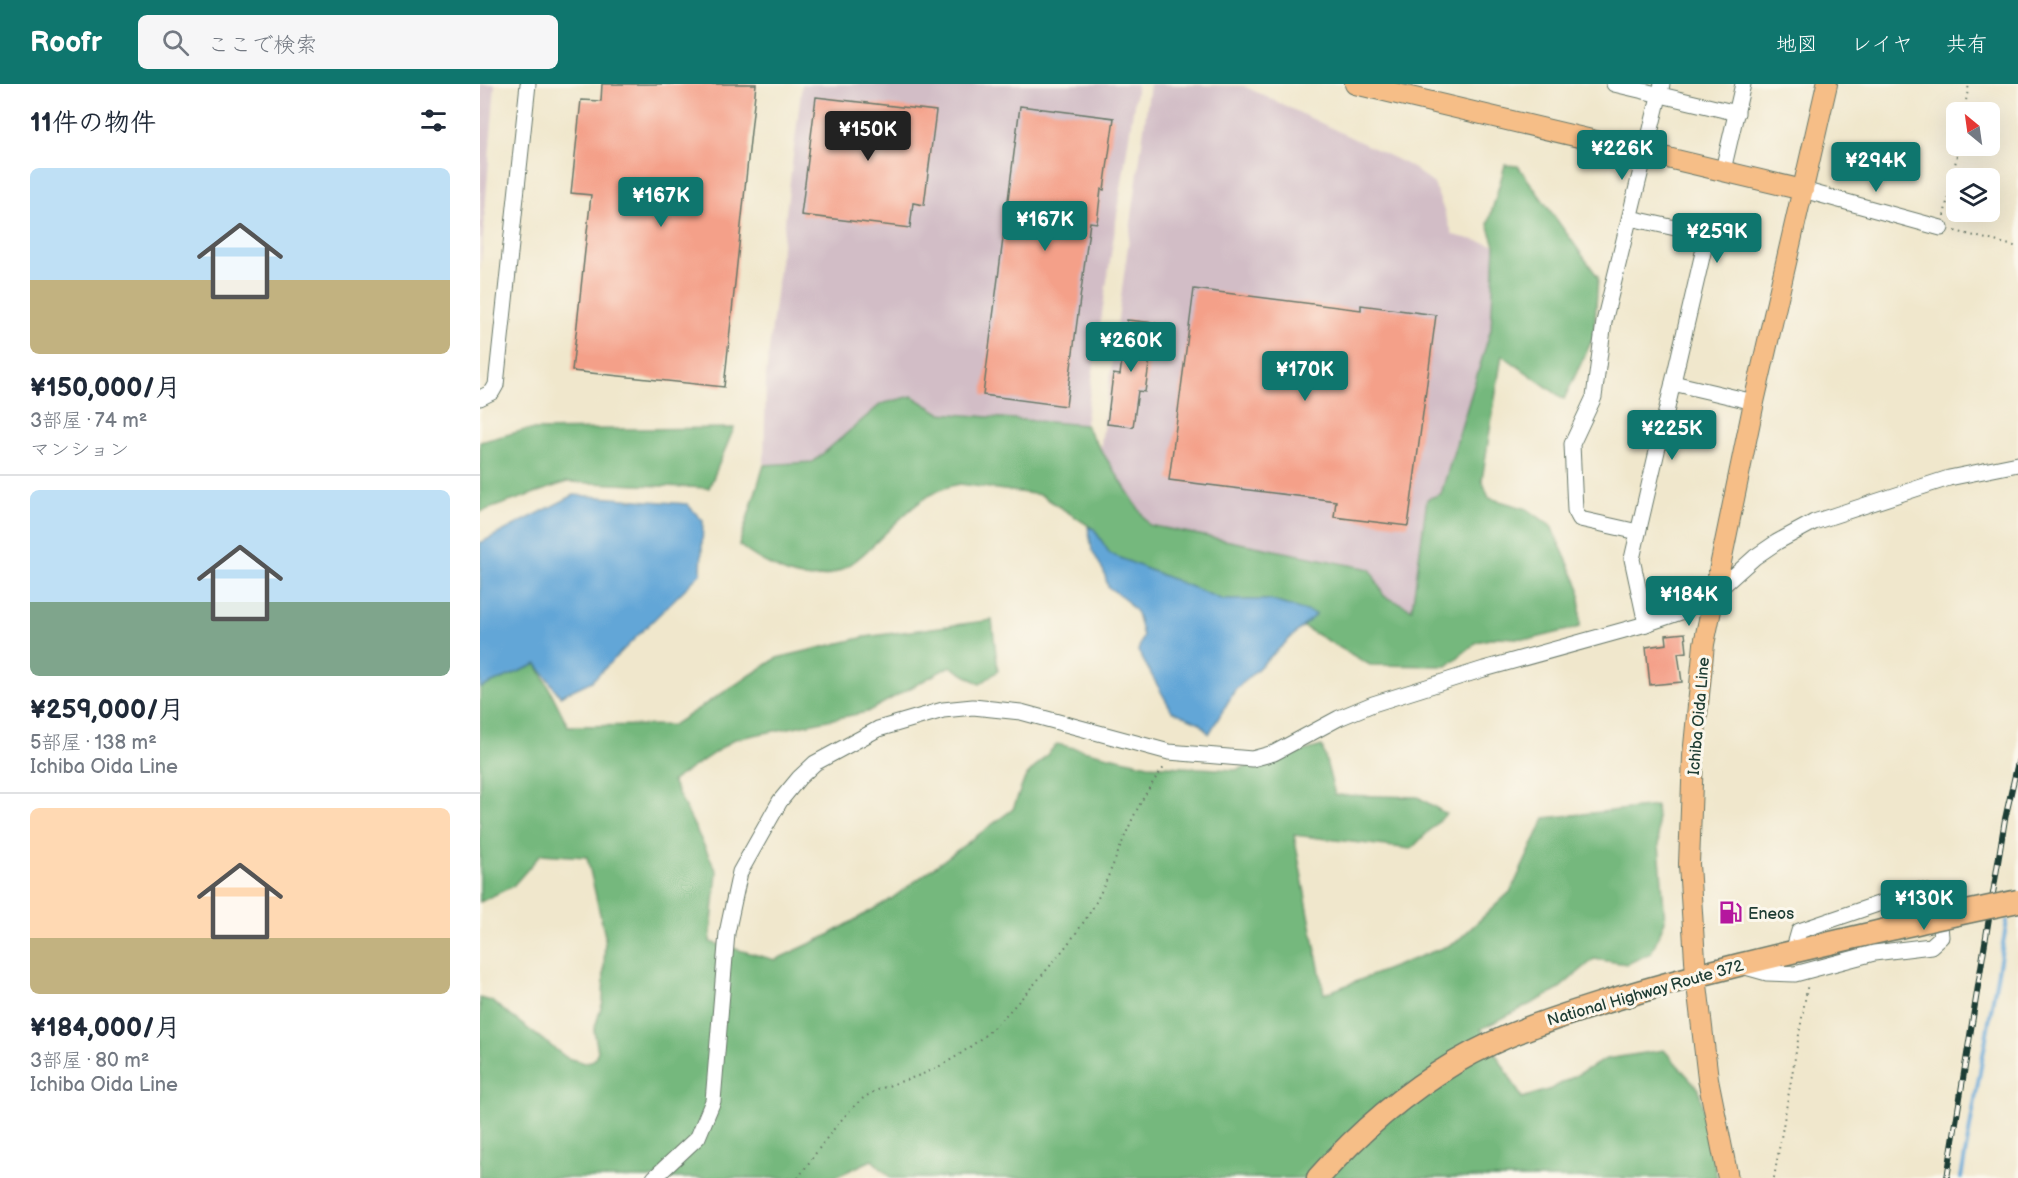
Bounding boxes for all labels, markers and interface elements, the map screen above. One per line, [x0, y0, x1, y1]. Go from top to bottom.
search box [138, 15, 558, 69]
text: Roofr [30, 26, 102, 59]
icon: search [159, 26, 192, 59]
text: ここで検索 [207, 32, 317, 59]
text: 地図 [1776, 32, 1818, 57]
text: レイヤ [1851, 32, 1913, 57]
text: 共有 [1946, 32, 1988, 57]
north arrow [1946, 102, 2000, 156]
map controls [1946, 102, 2000, 222]
icon: filters [417, 104, 450, 137]
text: 11件の物件 [30, 108, 156, 139]
pin: ¥150K [826, 111, 910, 162]
text: ¥150K [839, 118, 897, 142]
pin: ¥226K [1580, 130, 1664, 181]
text: ¥226K [1591, 137, 1653, 161]
pin: ¥294K [1834, 142, 1918, 193]
text: ¥294K [1845, 149, 1907, 173]
button: layers [1946, 168, 2000, 222]
pin: ¥167K [619, 177, 703, 228]
text: ¥167K [632, 184, 690, 208]
pin: ¥167K [1003, 201, 1087, 252]
icon: home [186, 207, 294, 315]
text: ¥167K [1016, 208, 1074, 232]
pin: ¥259K [1675, 213, 1759, 264]
text: ¥259K [1686, 220, 1748, 244]
pin: ¥260K [1089, 322, 1173, 373]
text: ¥260K [1100, 329, 1162, 353]
pin: ¥170K [1263, 351, 1347, 402]
text: ¥170K [1276, 358, 1334, 382]
text: ¥150,000/月 [30, 373, 181, 404]
text: 3部屋 · 74 m² [30, 409, 147, 433]
pin: ¥225K [1630, 410, 1714, 461]
text: ¥225K [1641, 417, 1703, 441]
text: マンション [30, 438, 129, 462]
icon: home [186, 529, 294, 637]
pin: ¥184K [1647, 576, 1731, 627]
text: ¥184K [1660, 583, 1718, 607]
street label: Ichiba Oida Line [1685, 656, 1714, 776]
text: ¥259,000/月 [30, 695, 185, 726]
text: 5部屋 · 138 m² [30, 731, 157, 755]
text: Ichiba Oida Line [30, 755, 178, 779]
icon: home [186, 847, 294, 955]
pin: ¥130K [1882, 880, 1966, 931]
text: ¥130K [1895, 887, 1953, 911]
fuel station icon: Eneos [1717, 900, 1743, 926]
place label: Eneos [1748, 905, 1794, 924]
street label: National Highway Route 372 [1545, 956, 1746, 1031]
text: ¥184,000/月 [30, 1013, 181, 1044]
text: 3部屋 · 80 m² [30, 1049, 149, 1073]
text: Ichiba Oida Line [30, 1073, 178, 1097]

